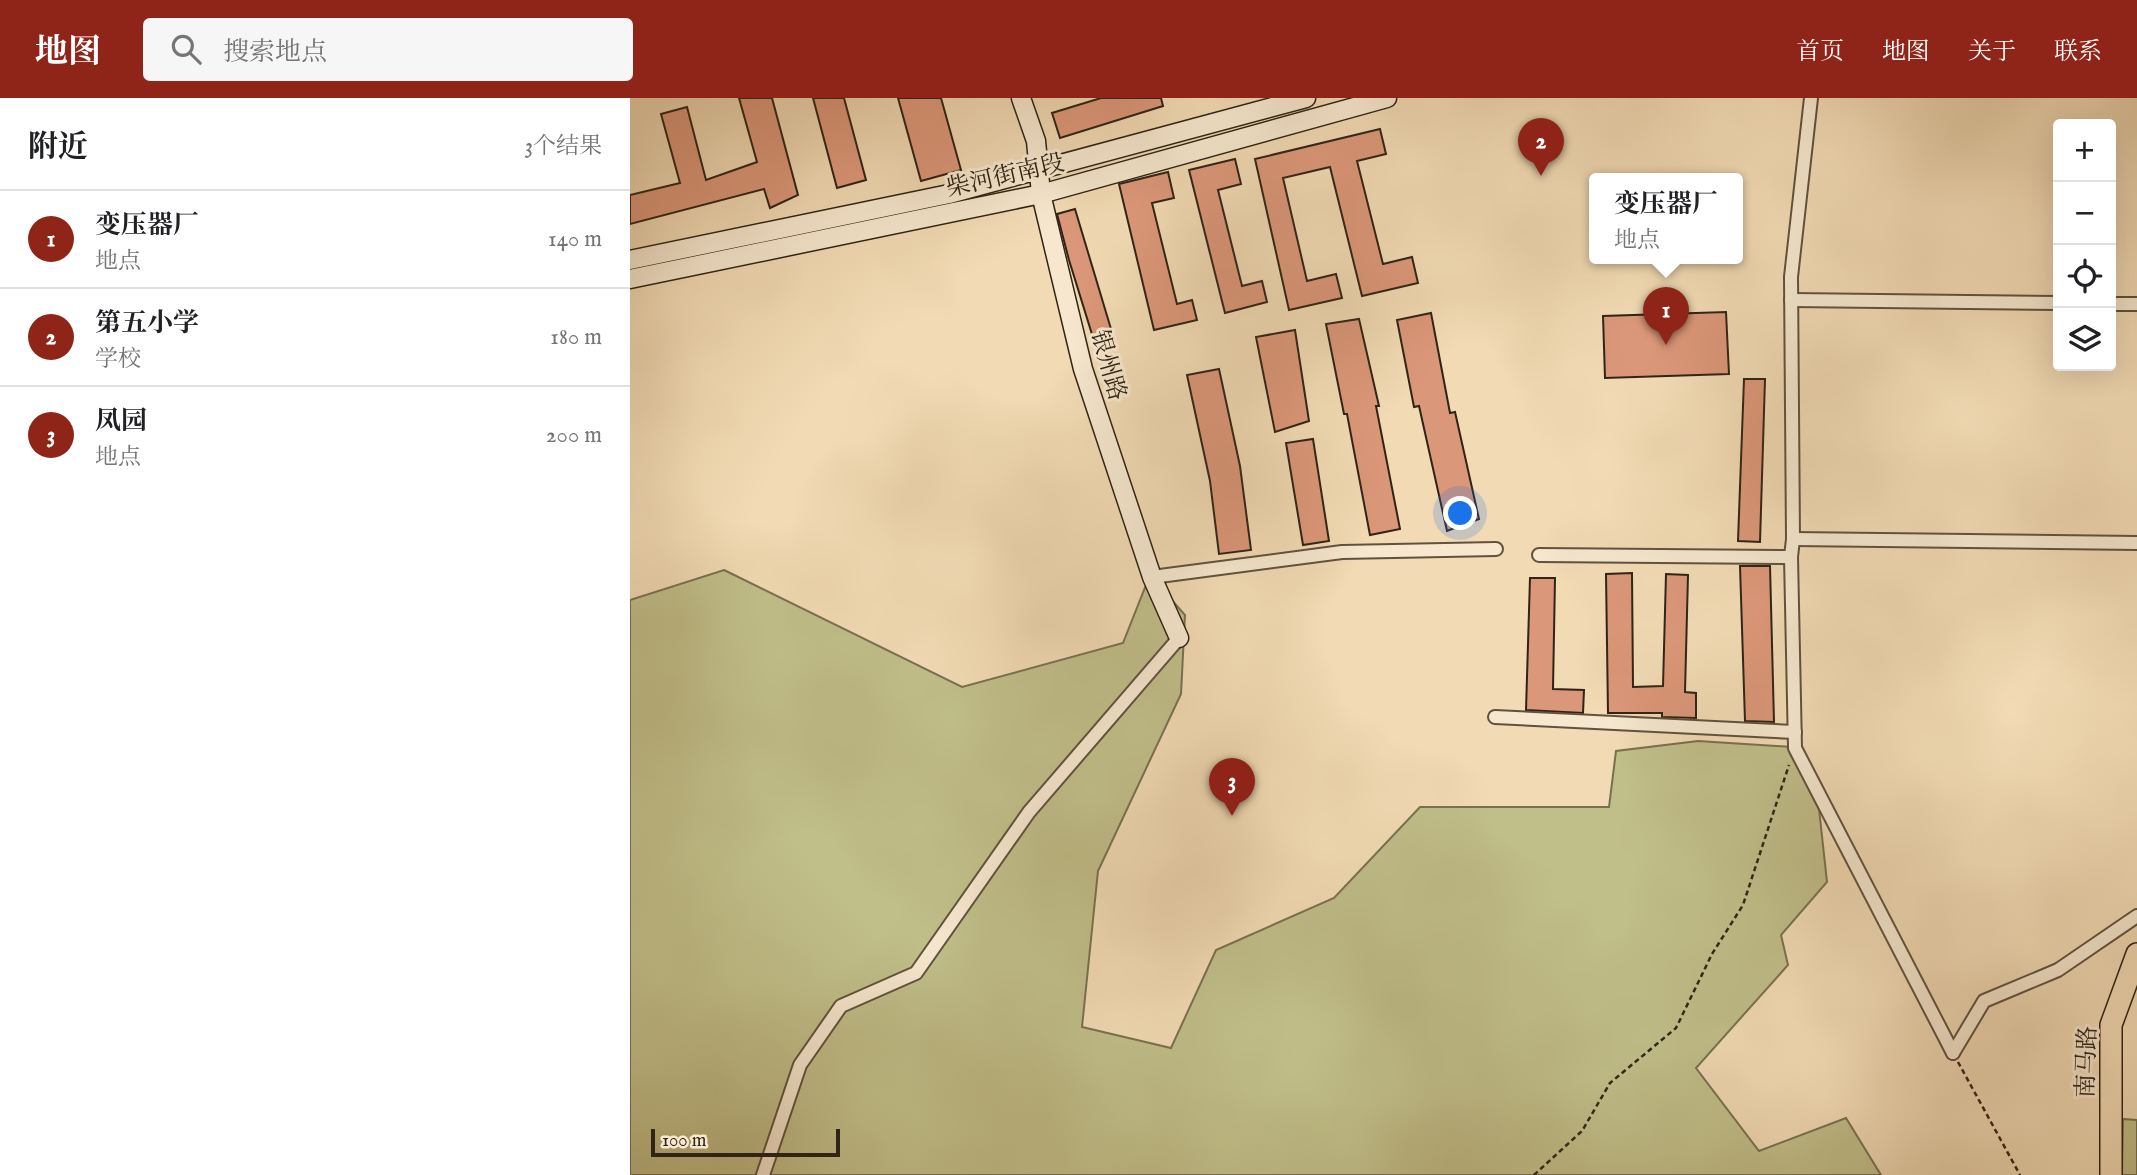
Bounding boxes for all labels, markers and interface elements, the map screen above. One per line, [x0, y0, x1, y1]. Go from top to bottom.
search box [143, 18, 633, 81]
icon: search [167, 30, 205, 68]
text: 地图 [35, 32, 101, 74]
text: 搜索地点 [223, 36, 327, 69]
text: 首页 [1796, 37, 1844, 68]
text: 地图 [1882, 37, 1930, 68]
text: 关于 [1968, 37, 2016, 68]
text: 联系 [2054, 37, 2102, 68]
pin: 2 [1518, 118, 1564, 176]
map controls [2053, 119, 2116, 371]
button: + [2053, 119, 2116, 182]
text: 附近 [28, 129, 88, 167]
text: 3个结果 [524, 132, 602, 161]
street label: 柴河街南段 [943, 148, 1067, 205]
popup [1589, 173, 1743, 264]
button: − [2053, 182, 2116, 245]
text: 变压器厂 [1614, 188, 1718, 221]
text: 变压器厂 [95, 209, 199, 242]
text: 1 [47, 225, 55, 254]
text: 140 m [548, 225, 602, 254]
text: 地点 [1614, 226, 1660, 255]
button: locate [2053, 245, 2116, 308]
text: 地点 [95, 247, 141, 276]
pin: 1 [1643, 287, 1689, 345]
text: 第五小学 [95, 307, 199, 340]
button: layers [2053, 308, 2116, 371]
text: 2 [46, 323, 56, 352]
text: 180 m [550, 323, 602, 352]
street label: 银州路 [1083, 327, 1132, 404]
text: 学校 [95, 345, 141, 374]
text: 凤园 [95, 405, 147, 438]
text: 3 [47, 421, 55, 450]
text: 200 m [546, 421, 602, 450]
text: 地点 [95, 443, 141, 472]
your location [1443, 496, 1477, 530]
pin: 3 [1209, 758, 1255, 816]
street label: 南马路 [2071, 1026, 2104, 1099]
scale bar [651, 1126, 840, 1158]
text: 100 m [662, 1129, 706, 1153]

